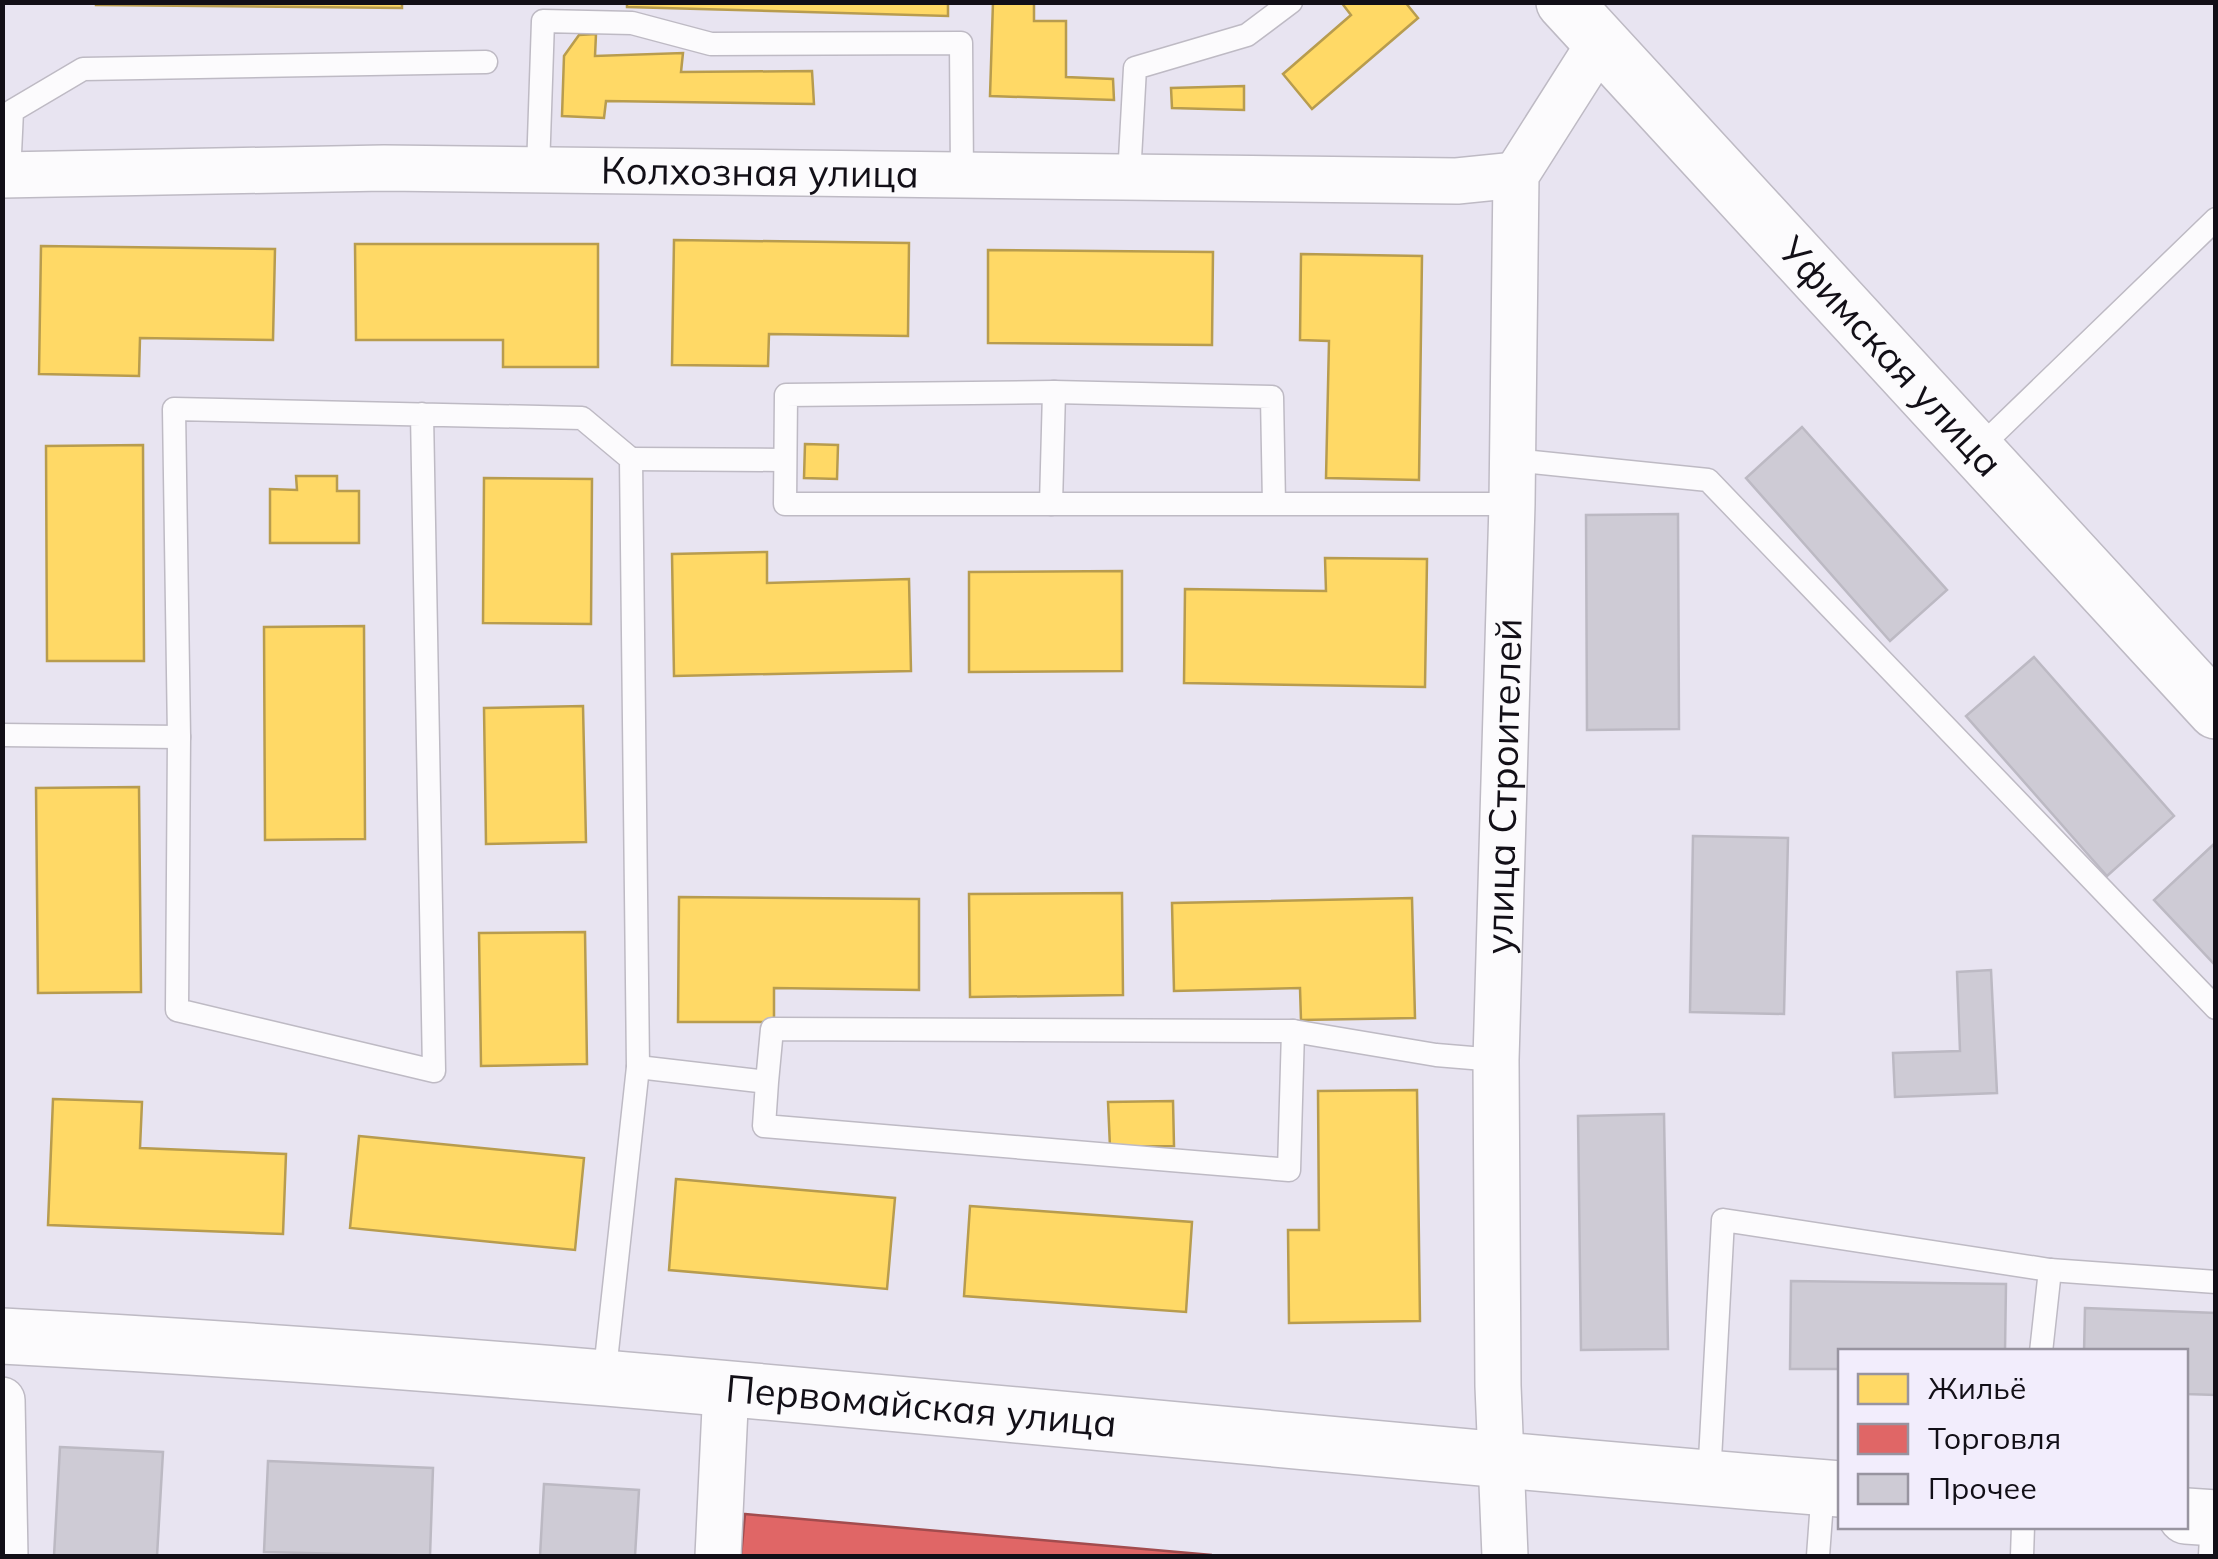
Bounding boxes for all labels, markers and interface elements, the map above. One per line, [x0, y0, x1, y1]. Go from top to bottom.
street label: Колхозная улица [601, 146, 919, 197]
street label: Уфимская улица [1768, 225, 2013, 486]
street label: улица Строителей [1474, 618, 1532, 955]
legend [1838, 1349, 2188, 1529]
street label: Первомайская улица [724, 1364, 1119, 1447]
text: Жильё [1928, 1369, 2026, 1407]
text: Торговля [1928, 1419, 2061, 1457]
text: Прочее [1928, 1469, 2037, 1507]

